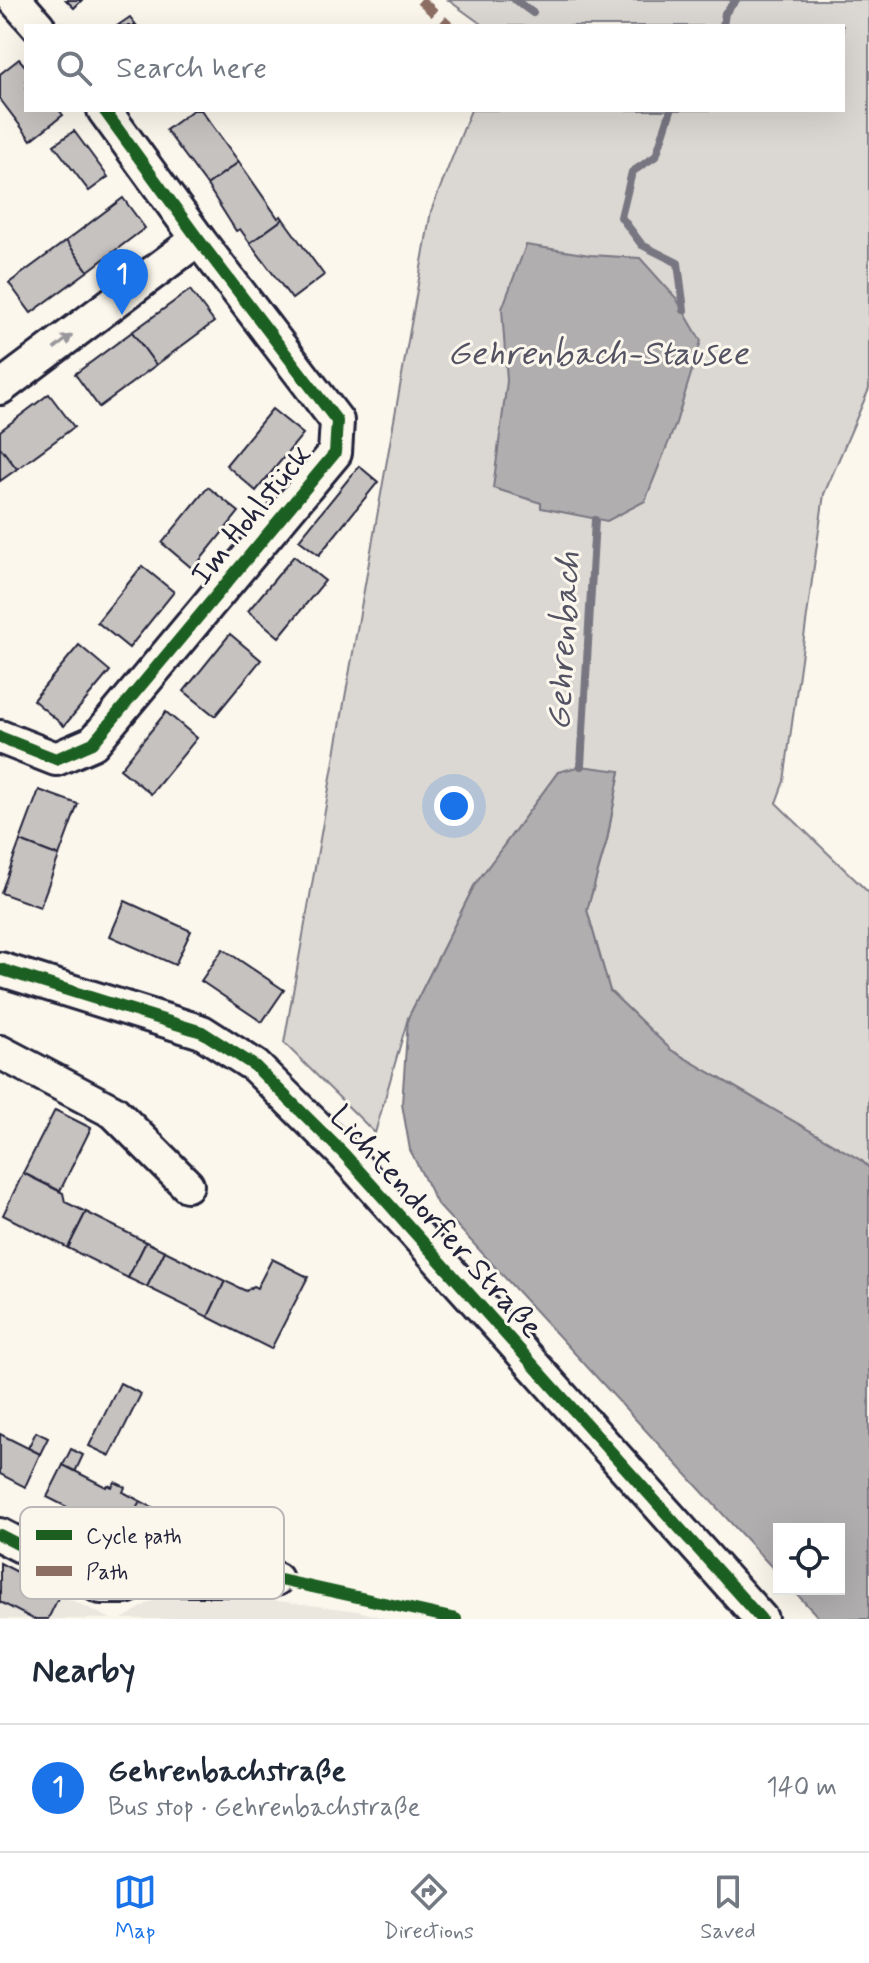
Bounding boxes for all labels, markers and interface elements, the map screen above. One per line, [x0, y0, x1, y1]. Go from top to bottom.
search box [24, 24, 845, 112]
icon: search [52, 46, 96, 90]
text: Search here [116, 49, 267, 88]
pin: 1 [96, 249, 148, 315]
water label: Gehrenbach-Stausee [448, 332, 750, 377]
one-way arrow [52, 334, 73, 350]
street label: Im Hohlstück [181, 436, 322, 595]
water label: Gehrenbach [537, 551, 592, 732]
your location [434, 786, 474, 826]
street label: Lichtendorfer Straße [320, 1097, 551, 1348]
legend [20, 1507, 284, 1599]
text: Cycle path [86, 1523, 182, 1551]
map controls [773, 1523, 845, 1595]
button: locate [773, 1523, 845, 1595]
text: Path [86, 1559, 128, 1587]
text: Nearby [32, 1649, 136, 1694]
text: Gehrenbachstraße [108, 1752, 346, 1791]
text: 1 [52, 1771, 64, 1805]
text: 140 m [766, 1771, 837, 1805]
text: Bus stop · Gehrenbachstraße [108, 1791, 420, 1825]
tab: Map [113, 1870, 157, 1946]
tab: Directions [383, 1870, 474, 1946]
tab: Saved [700, 1870, 756, 1946]

